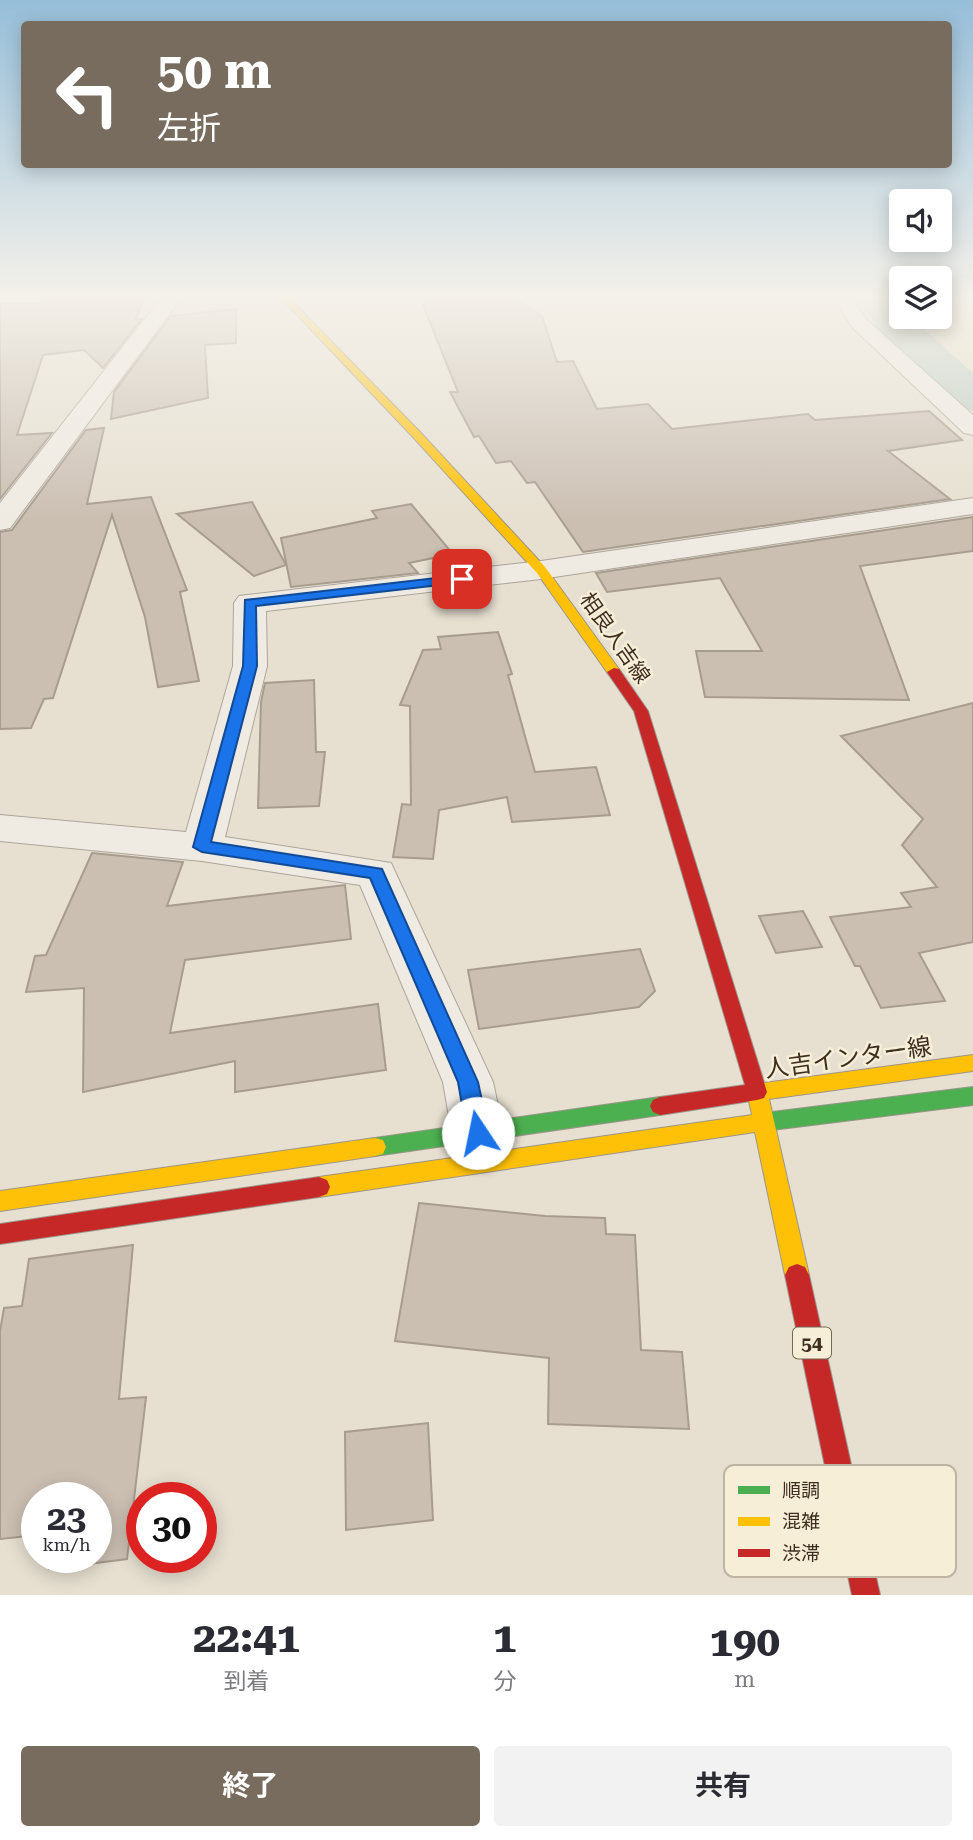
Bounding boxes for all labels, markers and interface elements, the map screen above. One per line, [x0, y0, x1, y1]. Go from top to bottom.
text: 50 m [157, 43, 272, 100]
icon: left [42, 49, 133, 140]
text: 左折 [157, 109, 221, 147]
map controls [889, 189, 952, 329]
button: sound [889, 189, 952, 252]
button: layers [889, 266, 952, 329]
pin [432, 549, 492, 609]
icon: arrive [443, 560, 481, 598]
street label: 相良人吉線 [575, 588, 655, 688]
street label: 人吉インター線 [763, 1032, 933, 1084]
position arrow [441, 1096, 515, 1170]
road number: 54 [793, 1328, 831, 1358]
legend [724, 1465, 956, 1577]
text: 順調 [782, 1479, 820, 1502]
speed limit sign: 30 [126, 1482, 217, 1573]
text: 23 [47, 1498, 86, 1539]
text: 混雑 [782, 1510, 820, 1533]
text: km/h [42, 1534, 91, 1555]
text: 渋滞 [782, 1542, 820, 1565]
text: 22:41 [193, 1613, 300, 1662]
text: 1 [493, 1613, 517, 1662]
text: 190 [709, 1617, 780, 1666]
text: m [734, 1666, 755, 1693]
text: 到着 [224, 1668, 270, 1695]
text: 分 [493, 1668, 516, 1695]
button: 終了 [21, 1746, 480, 1826]
button: 共有 [494, 1746, 952, 1826]

